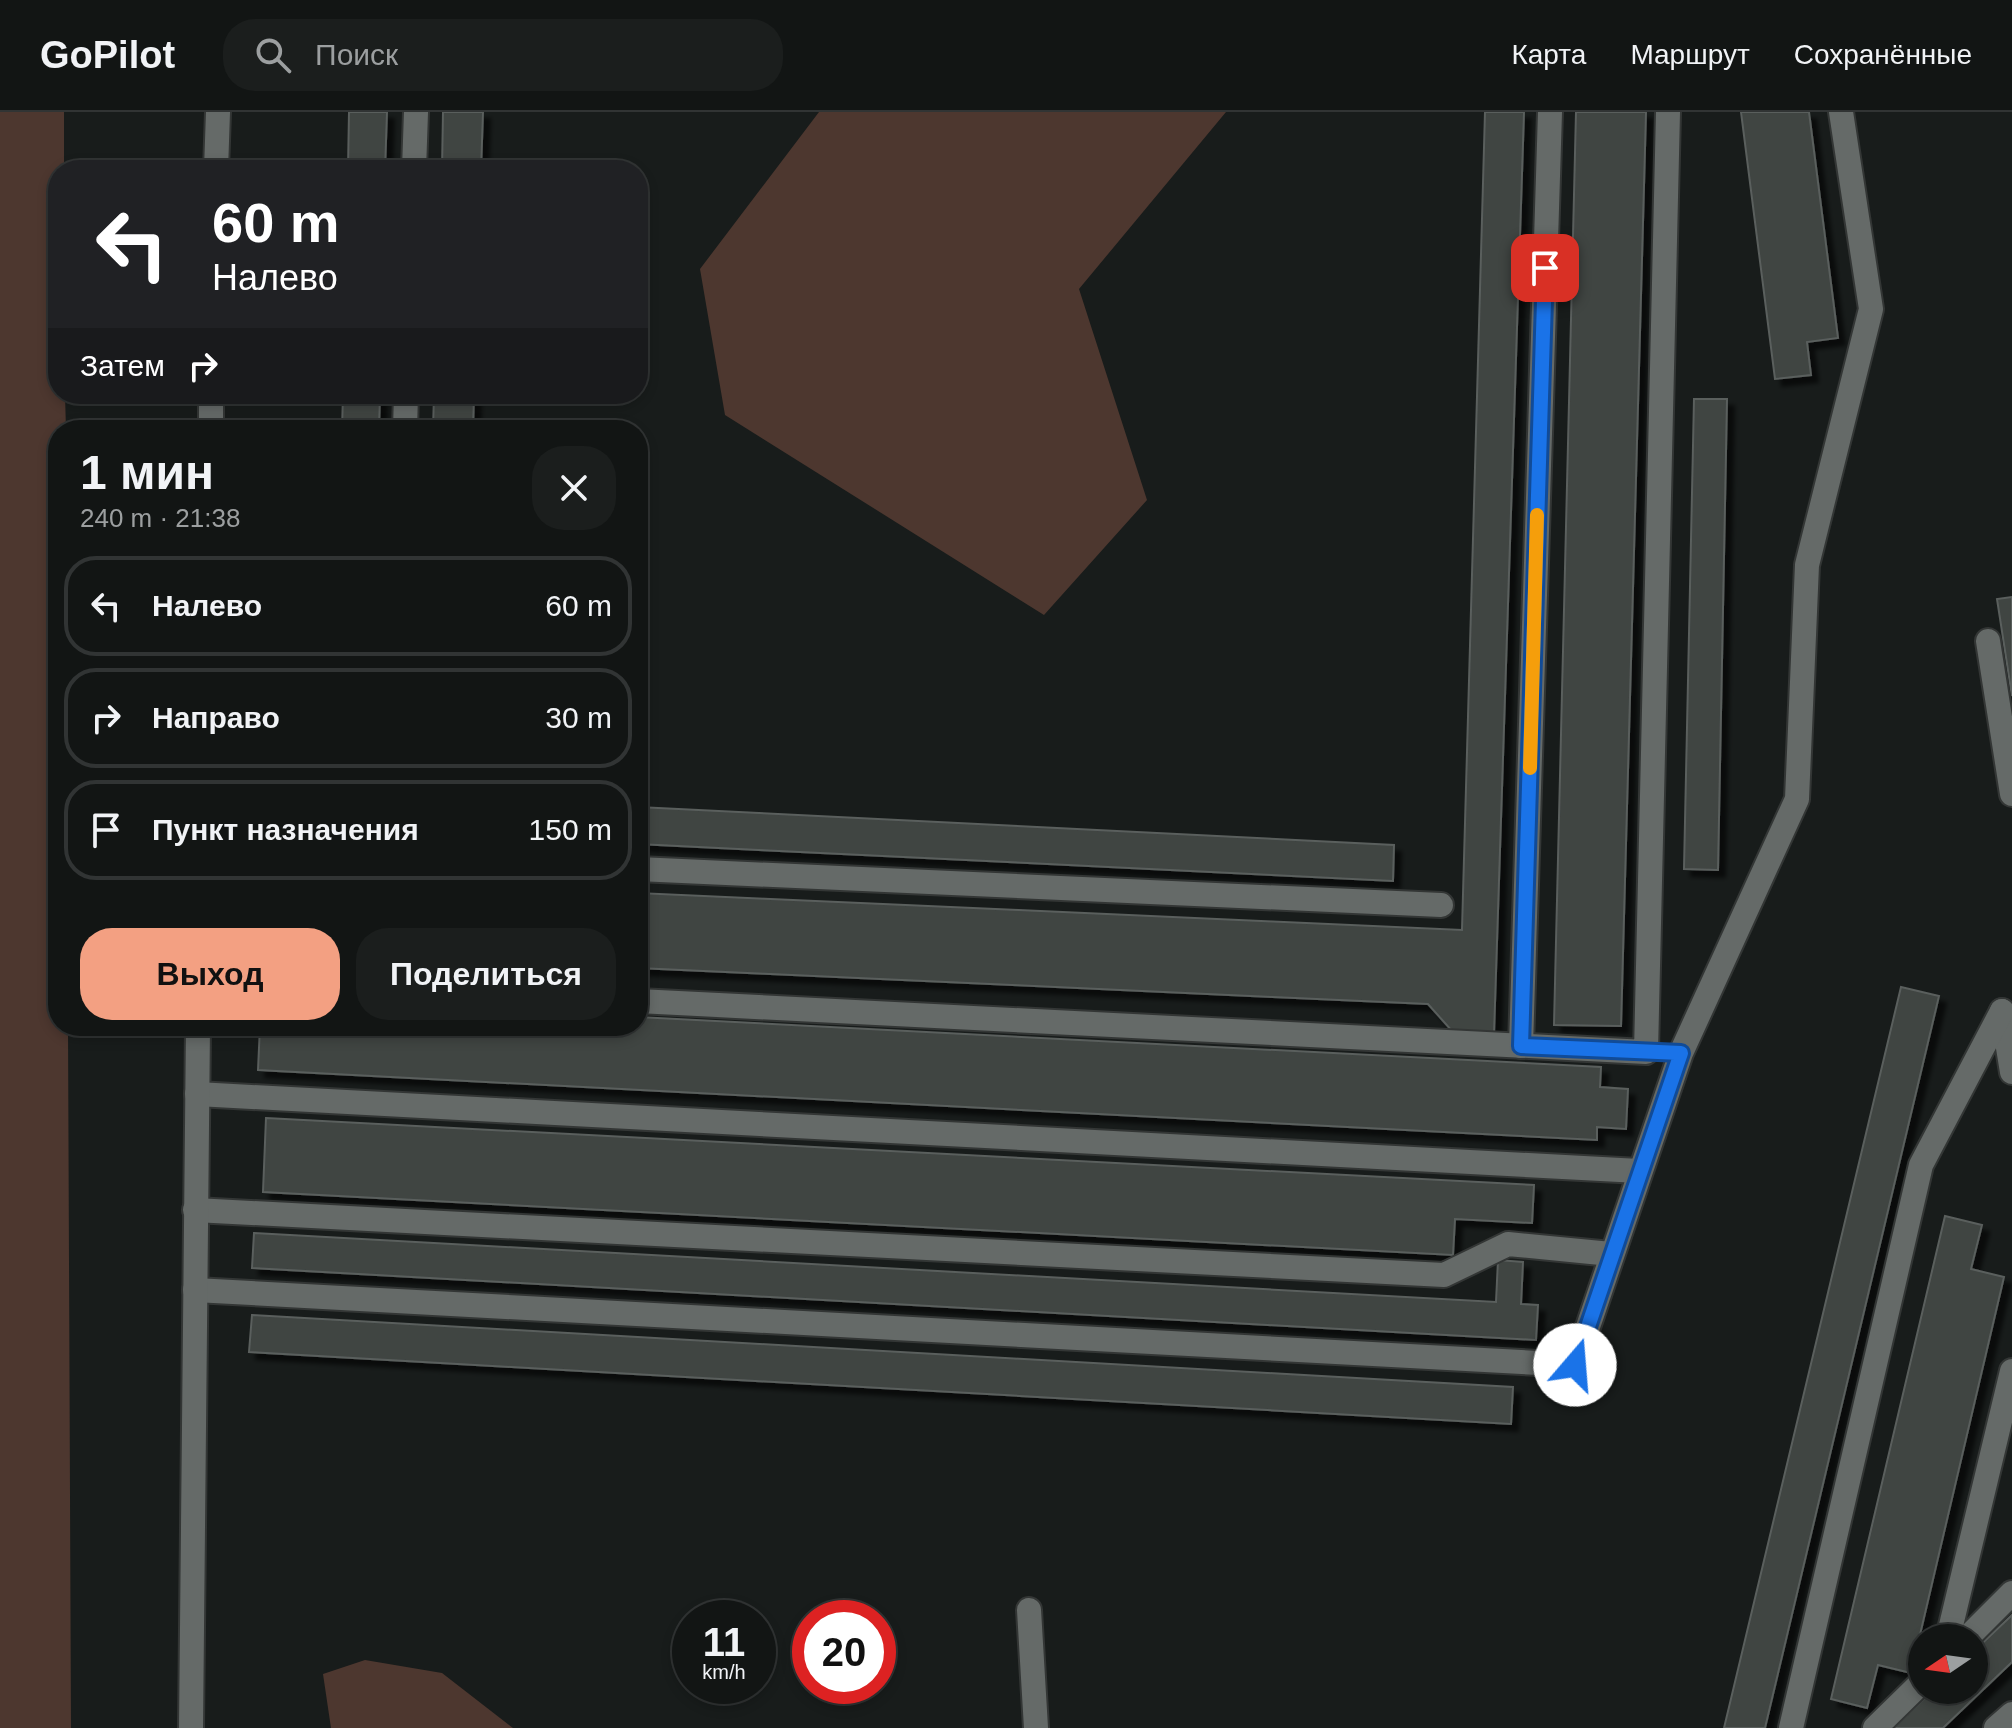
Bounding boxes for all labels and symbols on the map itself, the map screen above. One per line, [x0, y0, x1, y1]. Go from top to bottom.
pin [1511, 234, 1579, 302]
position arrow [1533, 1323, 1617, 1407]
speed limit sign: 20 [792, 1600, 896, 1704]
north arrow [1908, 1624, 1988, 1704]

